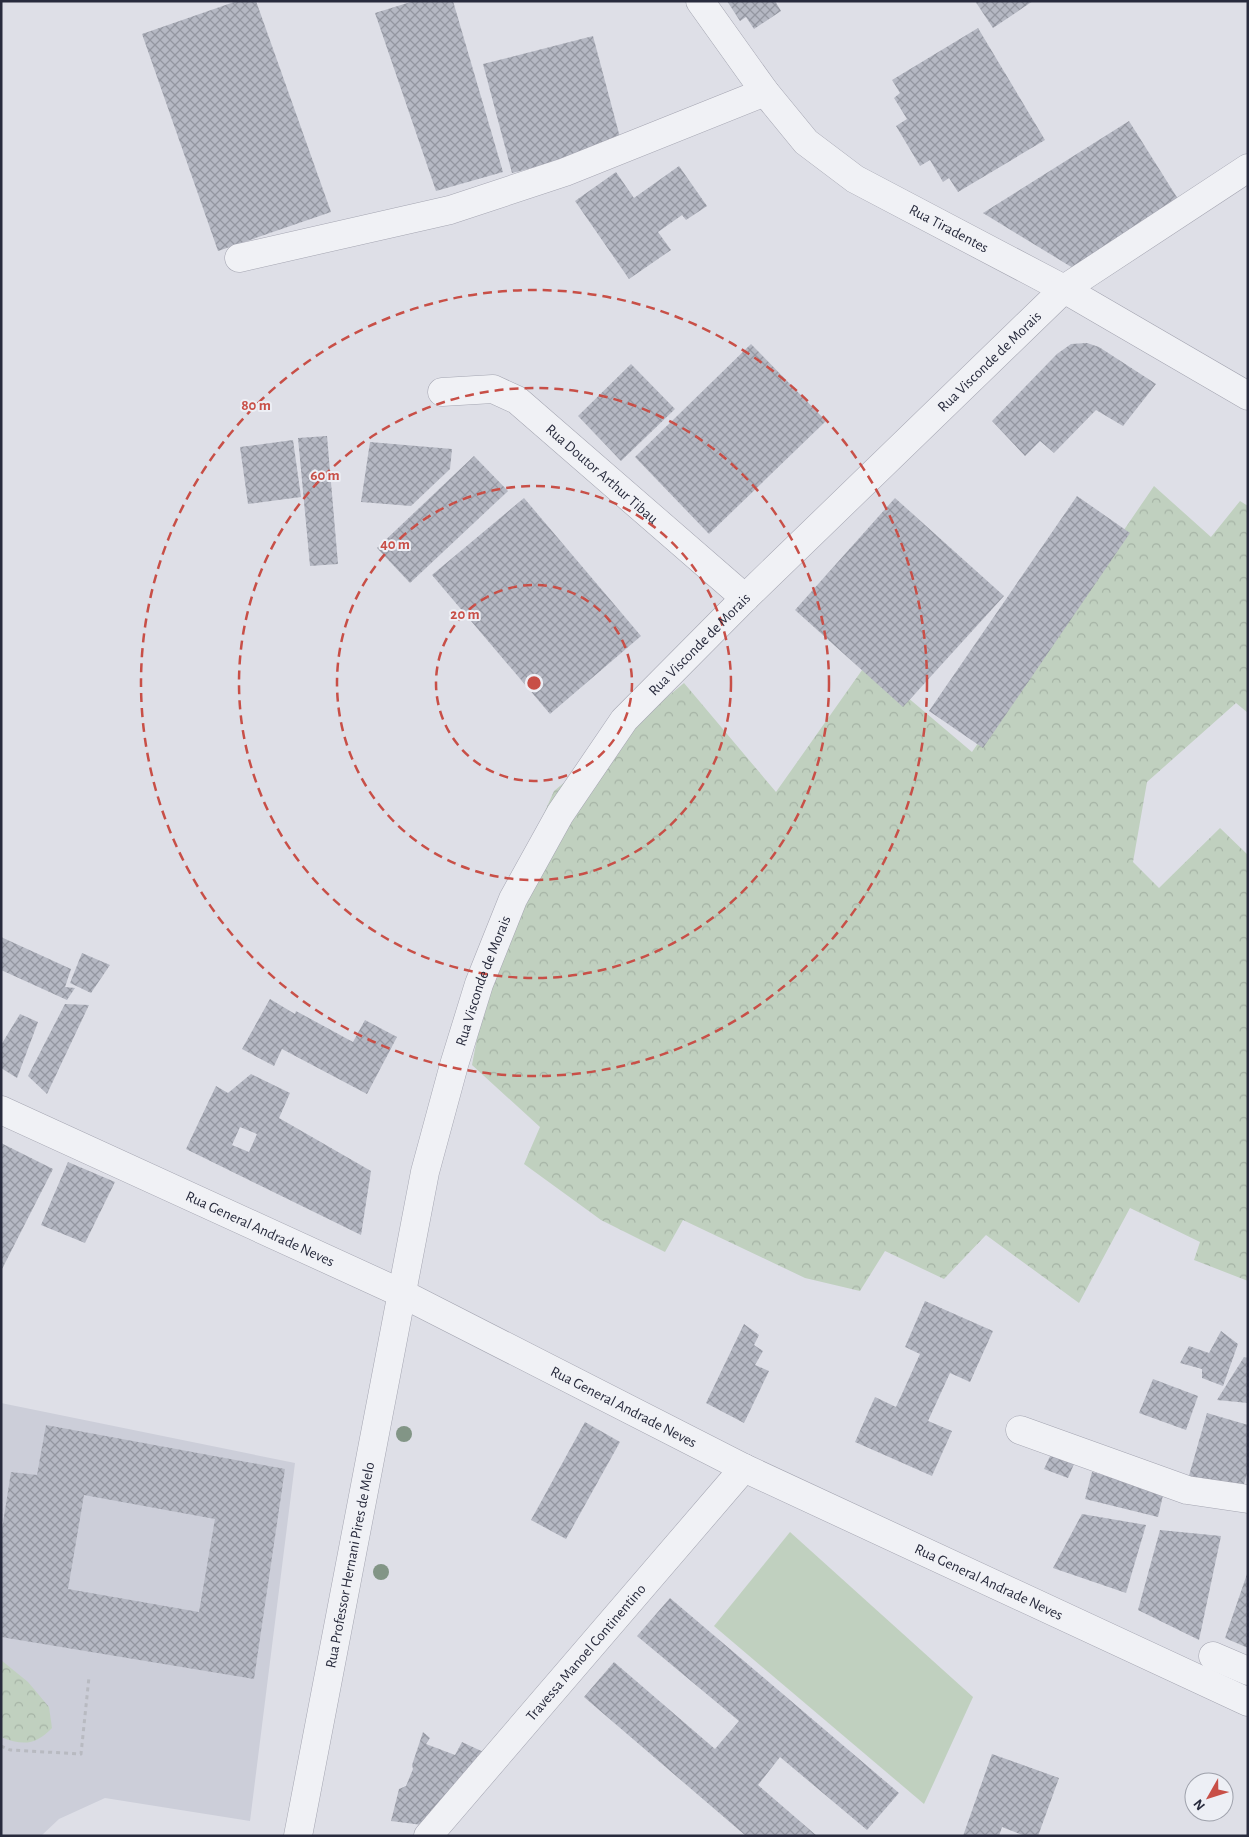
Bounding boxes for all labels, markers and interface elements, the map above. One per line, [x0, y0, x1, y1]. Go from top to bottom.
street label: Rua Tiradentes [907, 202, 991, 256]
street label: Rua Visconde de Morais [935, 308, 1044, 415]
text: 80 m [241, 398, 271, 413]
street label: Rua Doutor Arthur Tibau [543, 422, 661, 527]
text: 60 m [310, 468, 340, 483]
text: 40 m [380, 537, 410, 552]
street label: Rua Visconde de Morais [646, 590, 753, 699]
text: 20 m [450, 607, 480, 622]
centre of rings [525, 674, 543, 692]
street label: Rua Visconde de Morais [453, 914, 514, 1048]
street label: Rua General Andrade Neves [183, 1189, 337, 1269]
street label: Rua General Andrade Neves [548, 1364, 699, 1451]
street label: Rua Professor Hernani Pires de Melo [323, 1461, 377, 1669]
street label: Rua General Andrade Neves [912, 1541, 1065, 1623]
street label: Travessa Manoel Continentino [523, 1581, 649, 1724]
north arrow [1184, 1772, 1234, 1822]
text: N [1191, 1796, 1208, 1813]

